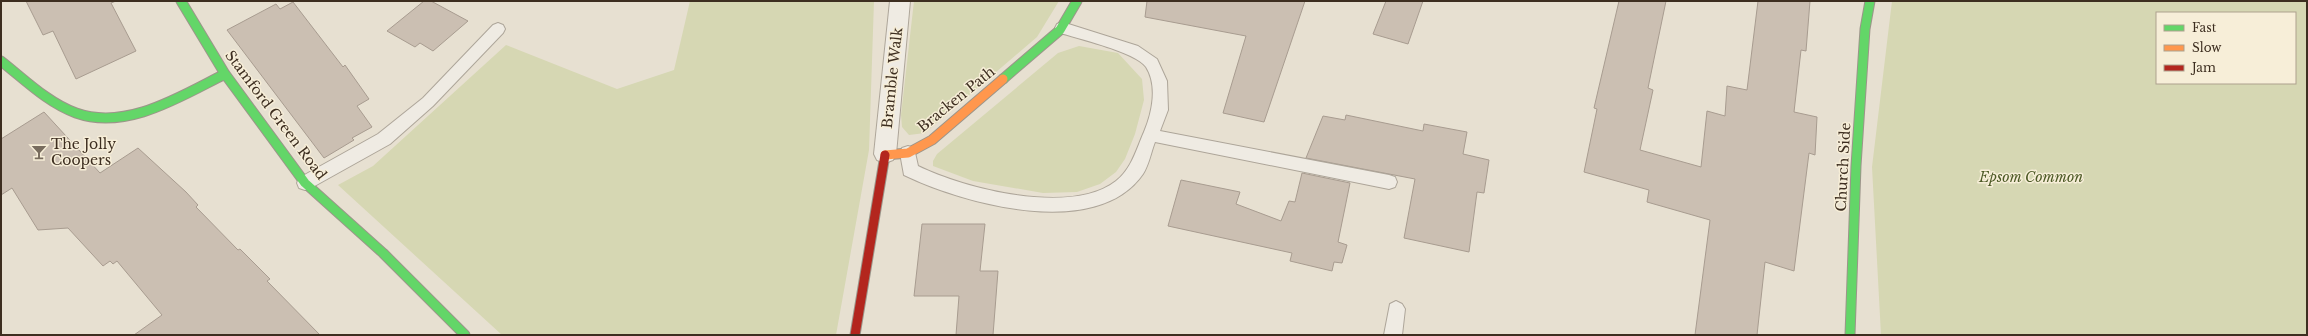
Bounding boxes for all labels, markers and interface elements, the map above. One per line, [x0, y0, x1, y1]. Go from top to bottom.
legend [2156, 12, 2296, 84]
text: Fast [2192, 20, 2217, 35]
street label: Bramble Walk [878, 26, 906, 129]
text: Slow [2192, 40, 2222, 55]
street label: Stamford Green Road [221, 47, 331, 184]
text: Jam [2190, 60, 2216, 75]
street label: Bracken Path [914, 62, 999, 136]
street label: Church Side [1832, 122, 1854, 212]
place label: The Jolly Coopers [51, 135, 116, 169]
bar icon: The Jolly Coopers [30, 143, 48, 161]
park label: Epsom Common [1978, 168, 2083, 186]

